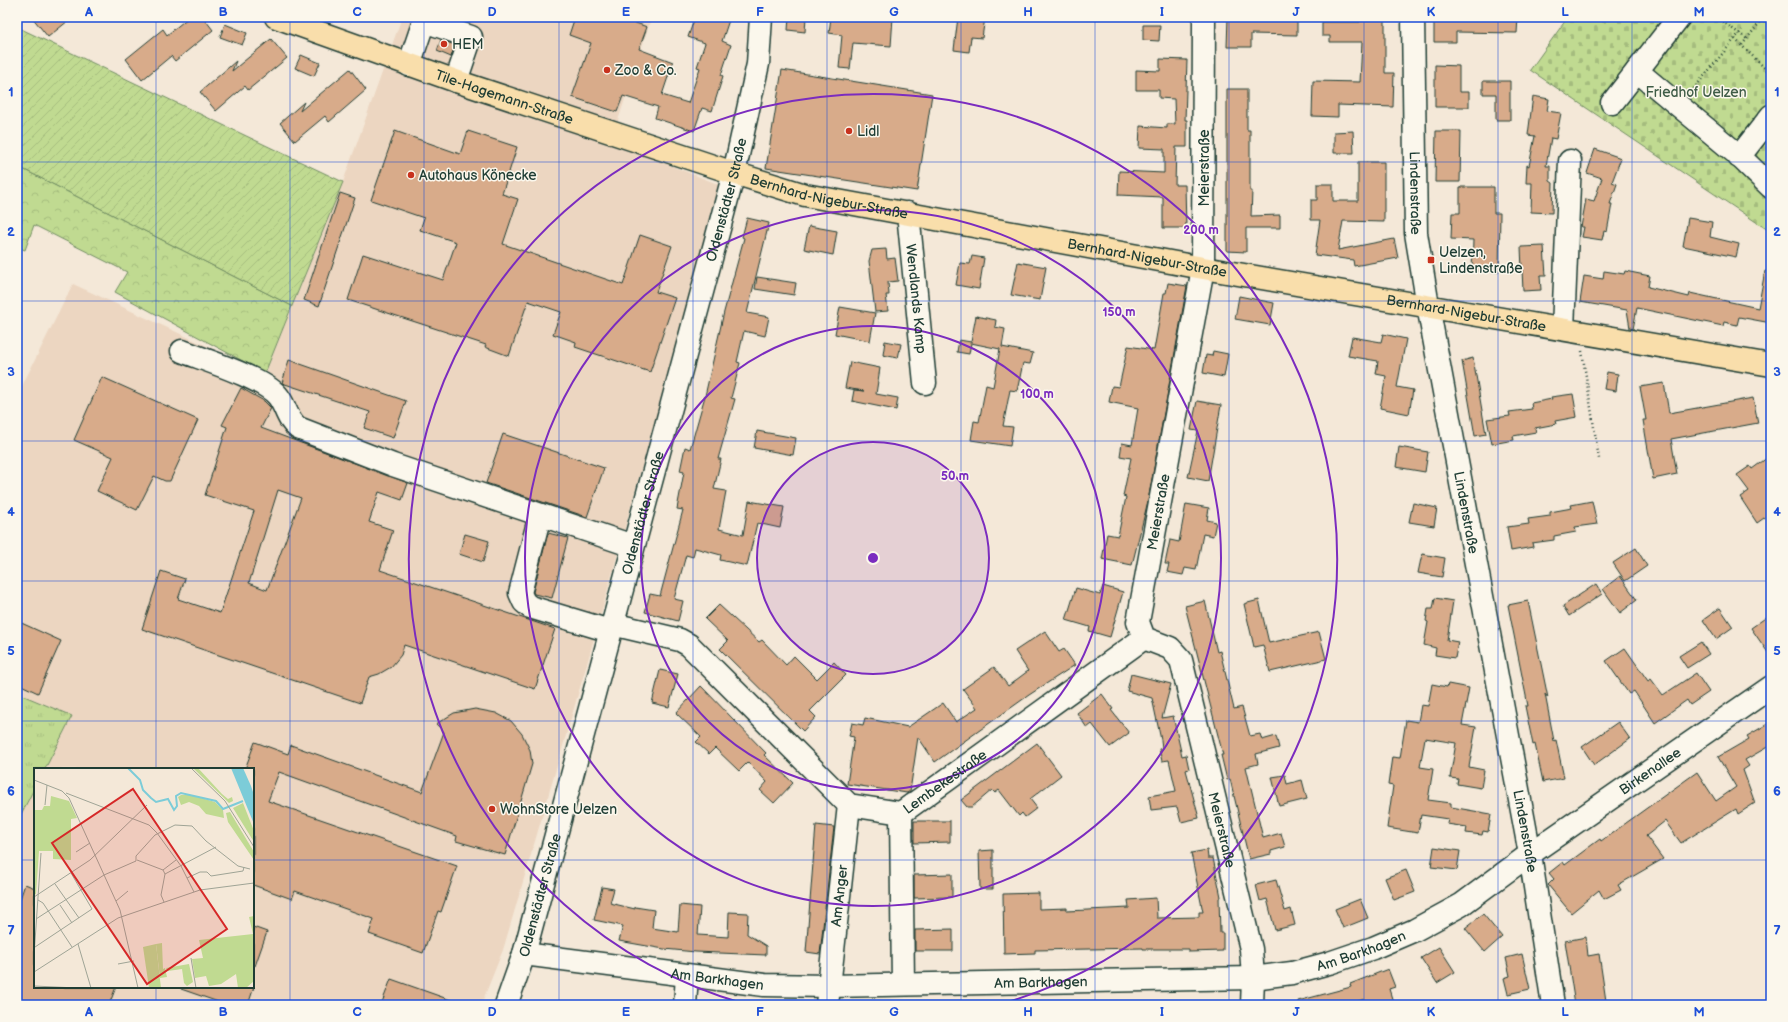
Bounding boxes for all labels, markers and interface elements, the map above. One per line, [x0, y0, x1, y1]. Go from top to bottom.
text: A [84, 4, 93, 20]
text: B [218, 4, 228, 20]
text: C [352, 4, 362, 20]
text: D [487, 4, 497, 20]
text: E [622, 4, 631, 20]
text: F [756, 4, 764, 20]
text: G [889, 4, 899, 20]
text: H [1023, 4, 1033, 20]
text: I [1160, 4, 1164, 20]
text: J [1292, 4, 1300, 20]
text: K [1427, 4, 1436, 20]
text: L [1561, 4, 1569, 20]
text: M [1693, 4, 1705, 20]
place label: HEM [452, 36, 484, 53]
marker: HEM [439, 39, 449, 49]
place label: Zoo & Co. [614, 62, 677, 79]
marker: Zoo & Co. [602, 65, 612, 75]
street label: Tile-Hagemann-Straße [433, 66, 575, 128]
text: 1 [8, 84, 14, 100]
park label: Friedhof Uelzen [1645, 84, 1747, 101]
text: 1 [1774, 84, 1780, 100]
place label: Lidl [857, 123, 879, 140]
marker: Lidl [844, 126, 854, 136]
street label: Meierstraße [1196, 129, 1213, 207]
street label: Oldenstädter Straße [703, 136, 750, 264]
street label: Lindenstraße [1406, 151, 1424, 235]
place label: Autohaus Könecke [419, 167, 537, 184]
marker: Autohaus Könecke [406, 170, 416, 180]
street label: Bernhard-Nigebur-Straße [748, 170, 909, 223]
text: 200 m [1183, 223, 1219, 238]
text: 2 [7, 224, 15, 240]
text: 2 [1773, 224, 1781, 240]
street label: Bernhard-Nigebur-Straße [1066, 235, 1228, 281]
street label: Wendlands Kamp [902, 243, 930, 354]
place label: Uelzen, Lindenstraße [1439, 244, 1522, 277]
marker: Uelzen, Lindenstraße [1426, 255, 1436, 265]
street label: Bernhard-Nigebur-Straße [1385, 291, 1547, 335]
text: 150 m [1103, 305, 1135, 320]
text: 3 [7, 364, 15, 380]
text: 3 [1773, 364, 1781, 380]
text: 100 m [1020, 387, 1054, 402]
street label: Oldenstädter Straße [618, 449, 668, 576]
text: 50 m [941, 469, 969, 484]
street label: Lindenstraße [1450, 470, 1482, 555]
street label: Meierstraße [1143, 473, 1174, 552]
text: 4 [7, 504, 15, 520]
text: 4 [1773, 504, 1781, 520]
centre of rings [866, 551, 880, 565]
text: 5 [7, 643, 15, 659]
text: 5 [1773, 643, 1781, 659]
street label: Birkenallee [1616, 744, 1684, 799]
street label: Lembekestraße [900, 746, 990, 818]
inset map [34, 768, 254, 988]
text: 6 [7, 783, 15, 799]
text: 6 [1773, 783, 1781, 799]
street label: Lindenstraße [1509, 788, 1541, 874]
street label: Meierstraße [1204, 791, 1239, 870]
place label: WohnStore Uelzen [500, 801, 617, 818]
marker: WohnStore Uelzen [487, 804, 497, 814]
street label: Oldenstädter Straße [516, 832, 565, 959]
street label: Am Anger [828, 863, 851, 927]
text: 7 [7, 923, 15, 939]
text: 7 [1773, 923, 1781, 939]
street label: Am Barkhagen [1315, 927, 1408, 975]
street label: Am Barkhagen [670, 965, 765, 994]
street label: Am Barkhagen [994, 973, 1088, 992]
text: A [84, 1004, 93, 1020]
text: B [218, 1004, 228, 1020]
text: C [352, 1004, 362, 1020]
text: D [487, 1004, 497, 1020]
text: E [622, 1004, 631, 1020]
text: F [756, 1004, 764, 1020]
text: G [889, 1004, 899, 1020]
text: H [1023, 1004, 1033, 1020]
text: I [1160, 1004, 1164, 1020]
text: J [1292, 1004, 1300, 1020]
text: K [1427, 1004, 1436, 1020]
text: L [1561, 1004, 1569, 1020]
text: M [1693, 1004, 1705, 1020]

